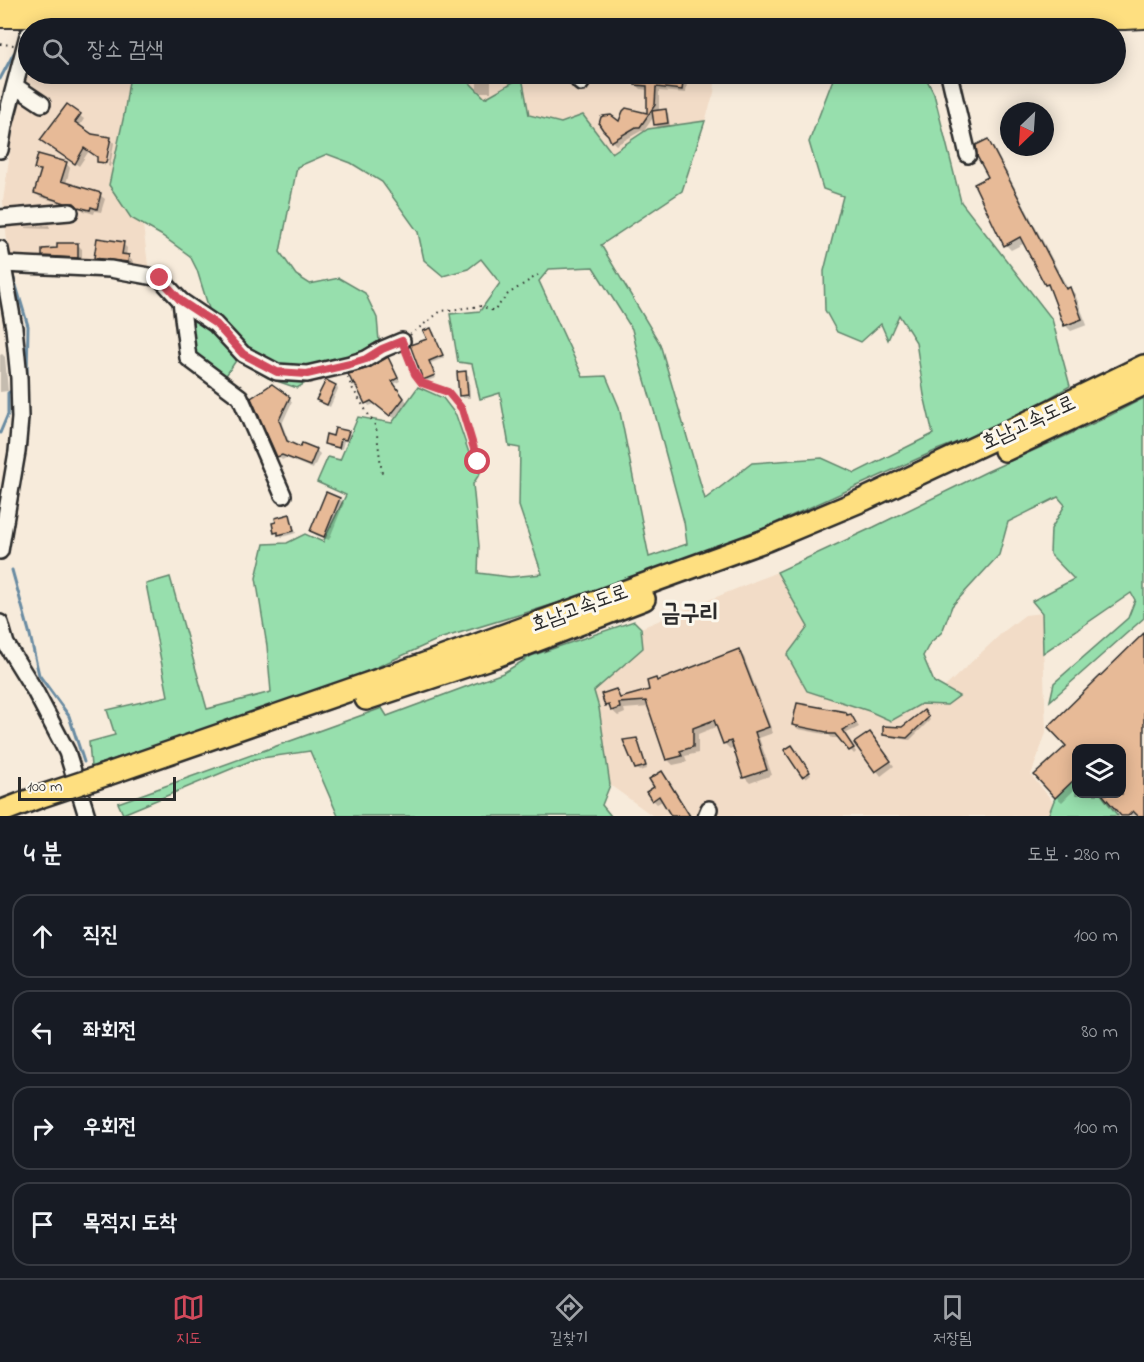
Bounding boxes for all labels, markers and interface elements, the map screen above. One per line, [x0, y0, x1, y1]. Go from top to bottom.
search box [18, 18, 1126, 84]
icon: search [39, 35, 72, 68]
text: 장소 검색 [87, 35, 163, 67]
north arrow [1000, 102, 1054, 156]
route end [146, 264, 172, 290]
street label: 호남고속도로 [977, 389, 1081, 459]
route start [464, 448, 490, 474]
street label: 호남고속도로 [527, 577, 632, 640]
district label: 금구리 [661, 597, 719, 632]
map controls [1072, 744, 1126, 798]
button: layers [1072, 744, 1126, 798]
scale bar [18, 774, 176, 802]
text: 100 m [27, 775, 62, 799]
text: 4 분 [24, 836, 62, 874]
text: 도보 · 280 m [1027, 841, 1120, 870]
icon: ahead [26, 920, 59, 953]
text: 직진 [83, 920, 118, 952]
text: 100 m [1074, 922, 1118, 951]
icon: left [26, 1016, 59, 1049]
text: 좌회전 [83, 1016, 136, 1048]
text: 80 m [1081, 1018, 1118, 1047]
icon: right [26, 1112, 59, 1145]
text: 우회전 [83, 1112, 136, 1144]
text: 100 m [1074, 1114, 1118, 1143]
icon: arrive [26, 1208, 59, 1241]
text: 목적지 도착 [83, 1208, 177, 1240]
tab: 지도 [172, 1291, 205, 1351]
tab: 길찾기 [550, 1291, 588, 1351]
tab: 저장됨 [933, 1291, 972, 1351]

